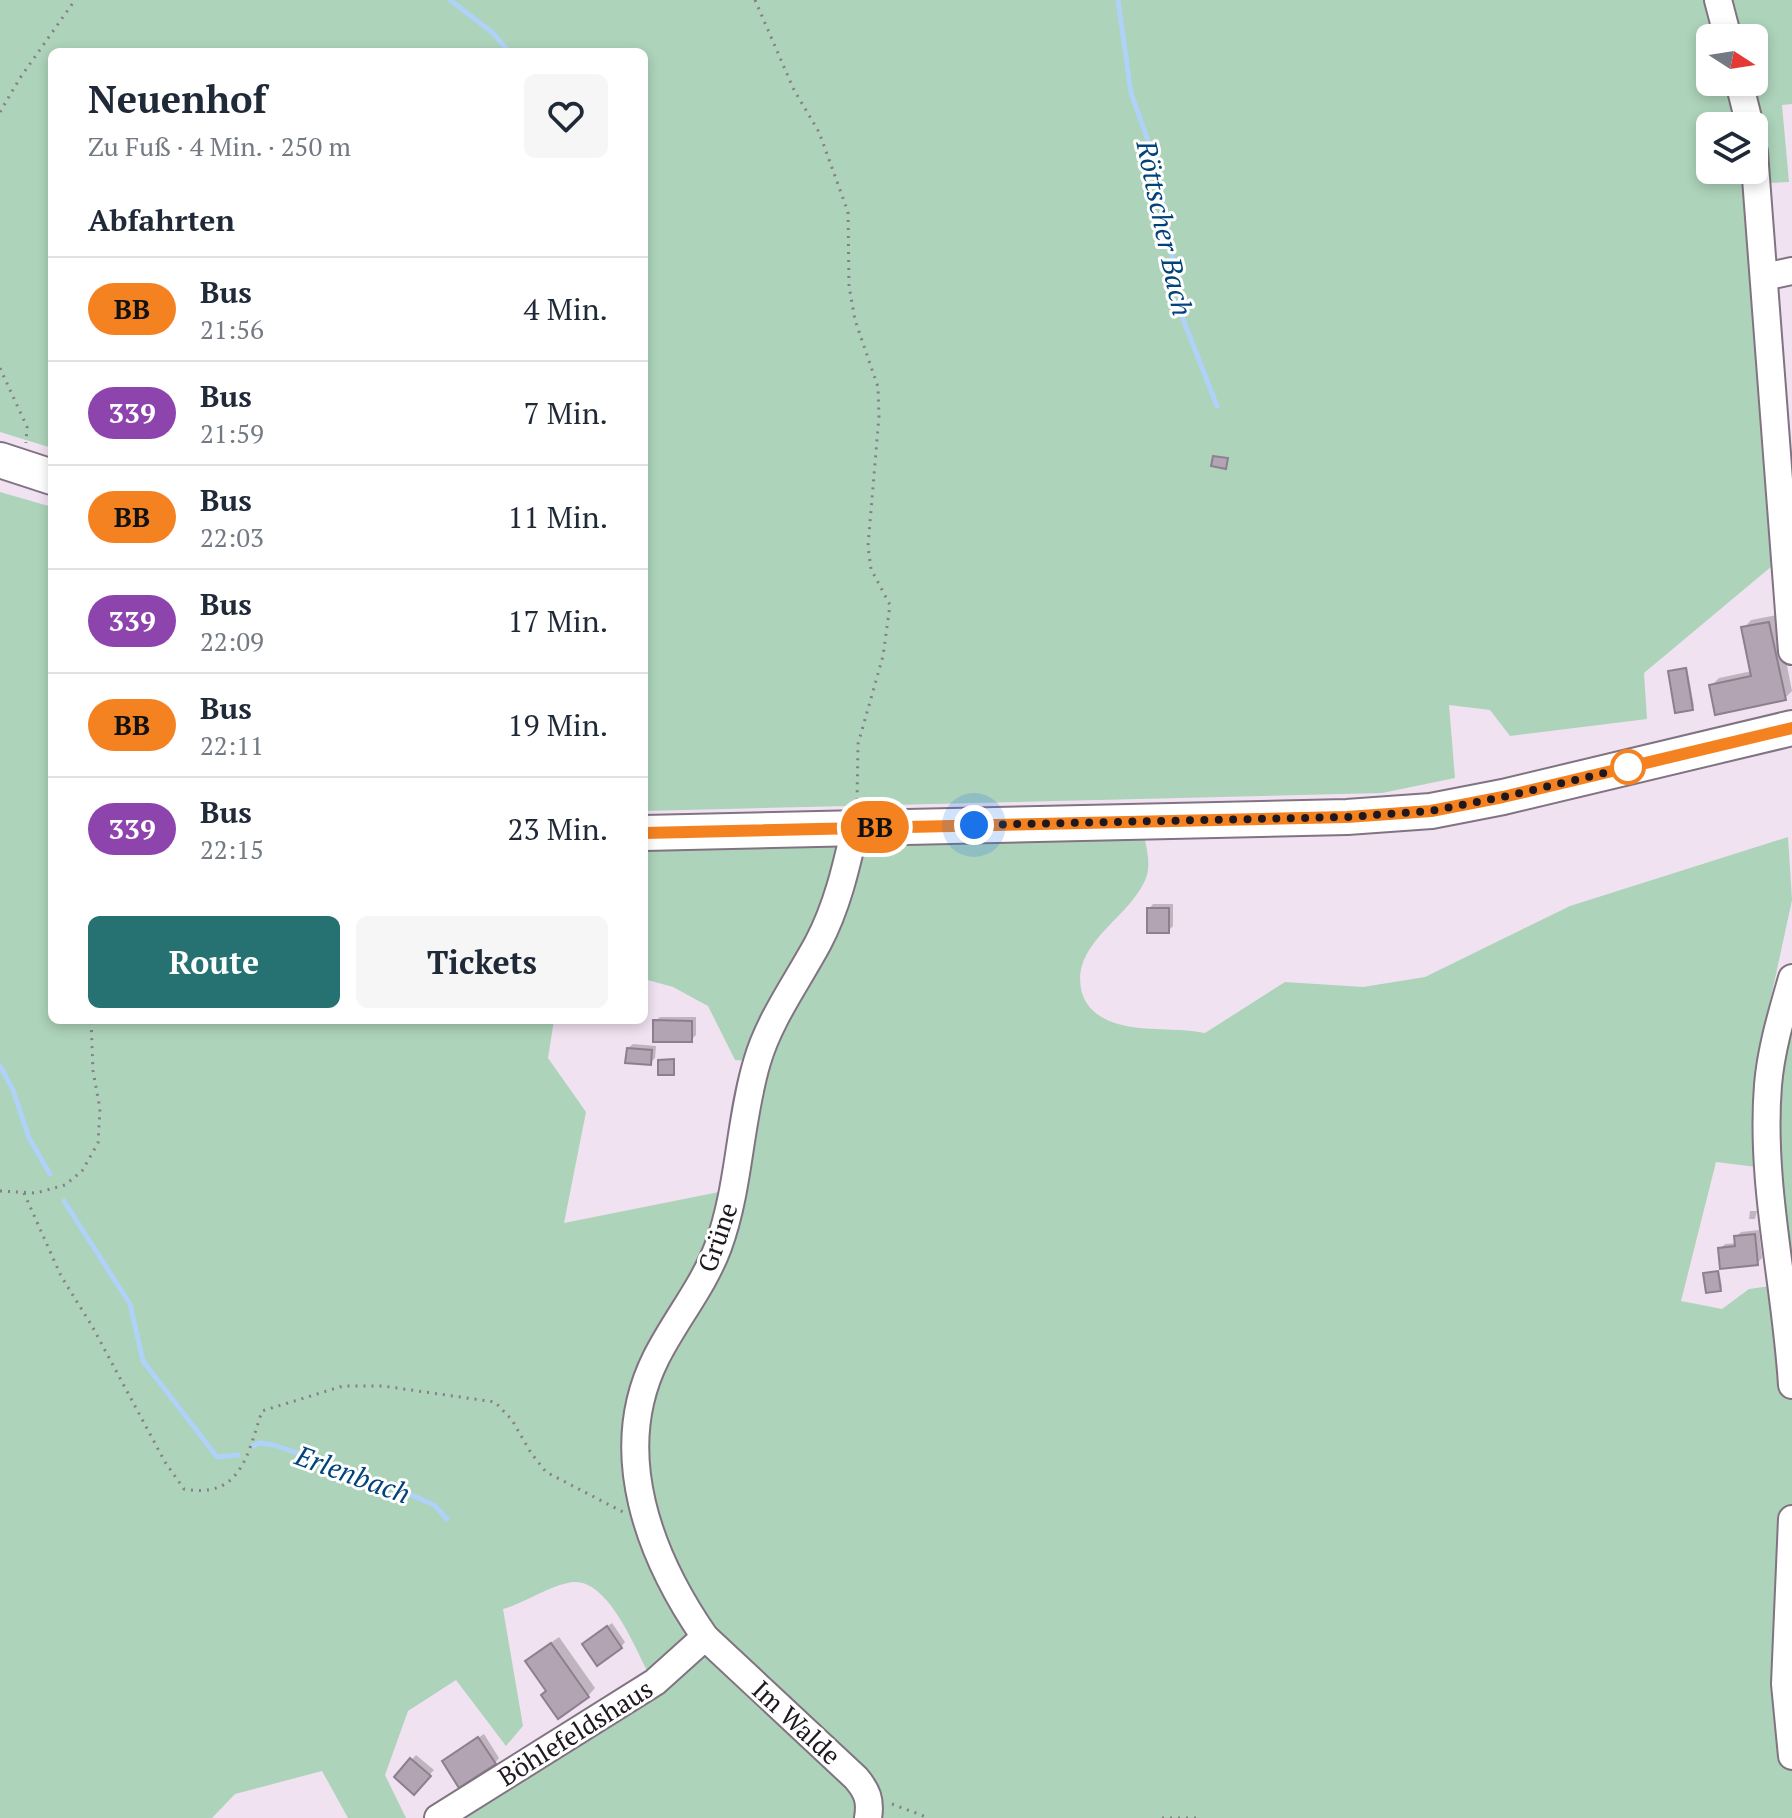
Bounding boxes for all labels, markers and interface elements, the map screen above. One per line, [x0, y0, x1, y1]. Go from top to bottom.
north arrow [1696, 24, 1768, 96]
map controls [1696, 24, 1768, 184]
text: Neuenhof [88, 74, 267, 124]
button: heart [524, 74, 608, 158]
button: layers [1696, 112, 1768, 184]
text: Zu Fuß · 4 Min. · 250 m [88, 129, 351, 163]
water label: Röttscher Bach [1128, 136, 1202, 319]
text: Abfahrten [88, 200, 235, 240]
text: Bus [200, 272, 252, 312]
text: 4 Min. [523, 289, 608, 329]
text: BB [114, 290, 150, 327]
text: 21:56 [200, 312, 264, 346]
text: Bus [200, 376, 252, 416]
text: 7 Min. [523, 393, 608, 433]
text: 339 [108, 394, 156, 431]
text: 21:59 [200, 416, 264, 450]
text: Bus [200, 480, 252, 520]
text: 11 Min. [508, 497, 608, 537]
text: BB [114, 498, 150, 535]
text: 22:03 [200, 520, 264, 554]
text: Bus [200, 584, 252, 624]
text: 17 Min. [508, 601, 608, 641]
text: 339 [108, 602, 156, 639]
text: 22:09 [200, 624, 264, 658]
text: Bus [200, 688, 252, 728]
text: 19 Min. [508, 705, 608, 745]
text: BB [114, 706, 150, 743]
text: 22:11 [200, 728, 264, 762]
unlabelled marker [1611, 750, 1645, 784]
text: Bus [200, 792, 252, 832]
line badge: BB [839, 801, 911, 853]
your location [954, 805, 994, 845]
text: BB [857, 808, 893, 845]
text: 23 Min. [508, 809, 608, 849]
text: 339 [108, 810, 156, 847]
text: 22:15 [200, 832, 264, 866]
button: Route [88, 916, 340, 1008]
button: Tickets [356, 916, 608, 1008]
street label: Grüne [689, 1198, 745, 1276]
water label: Erlenbach [290, 1436, 416, 1512]
street label: Böhlefeldshaus [491, 1671, 659, 1793]
street label: Im Walde [746, 1672, 848, 1772]

